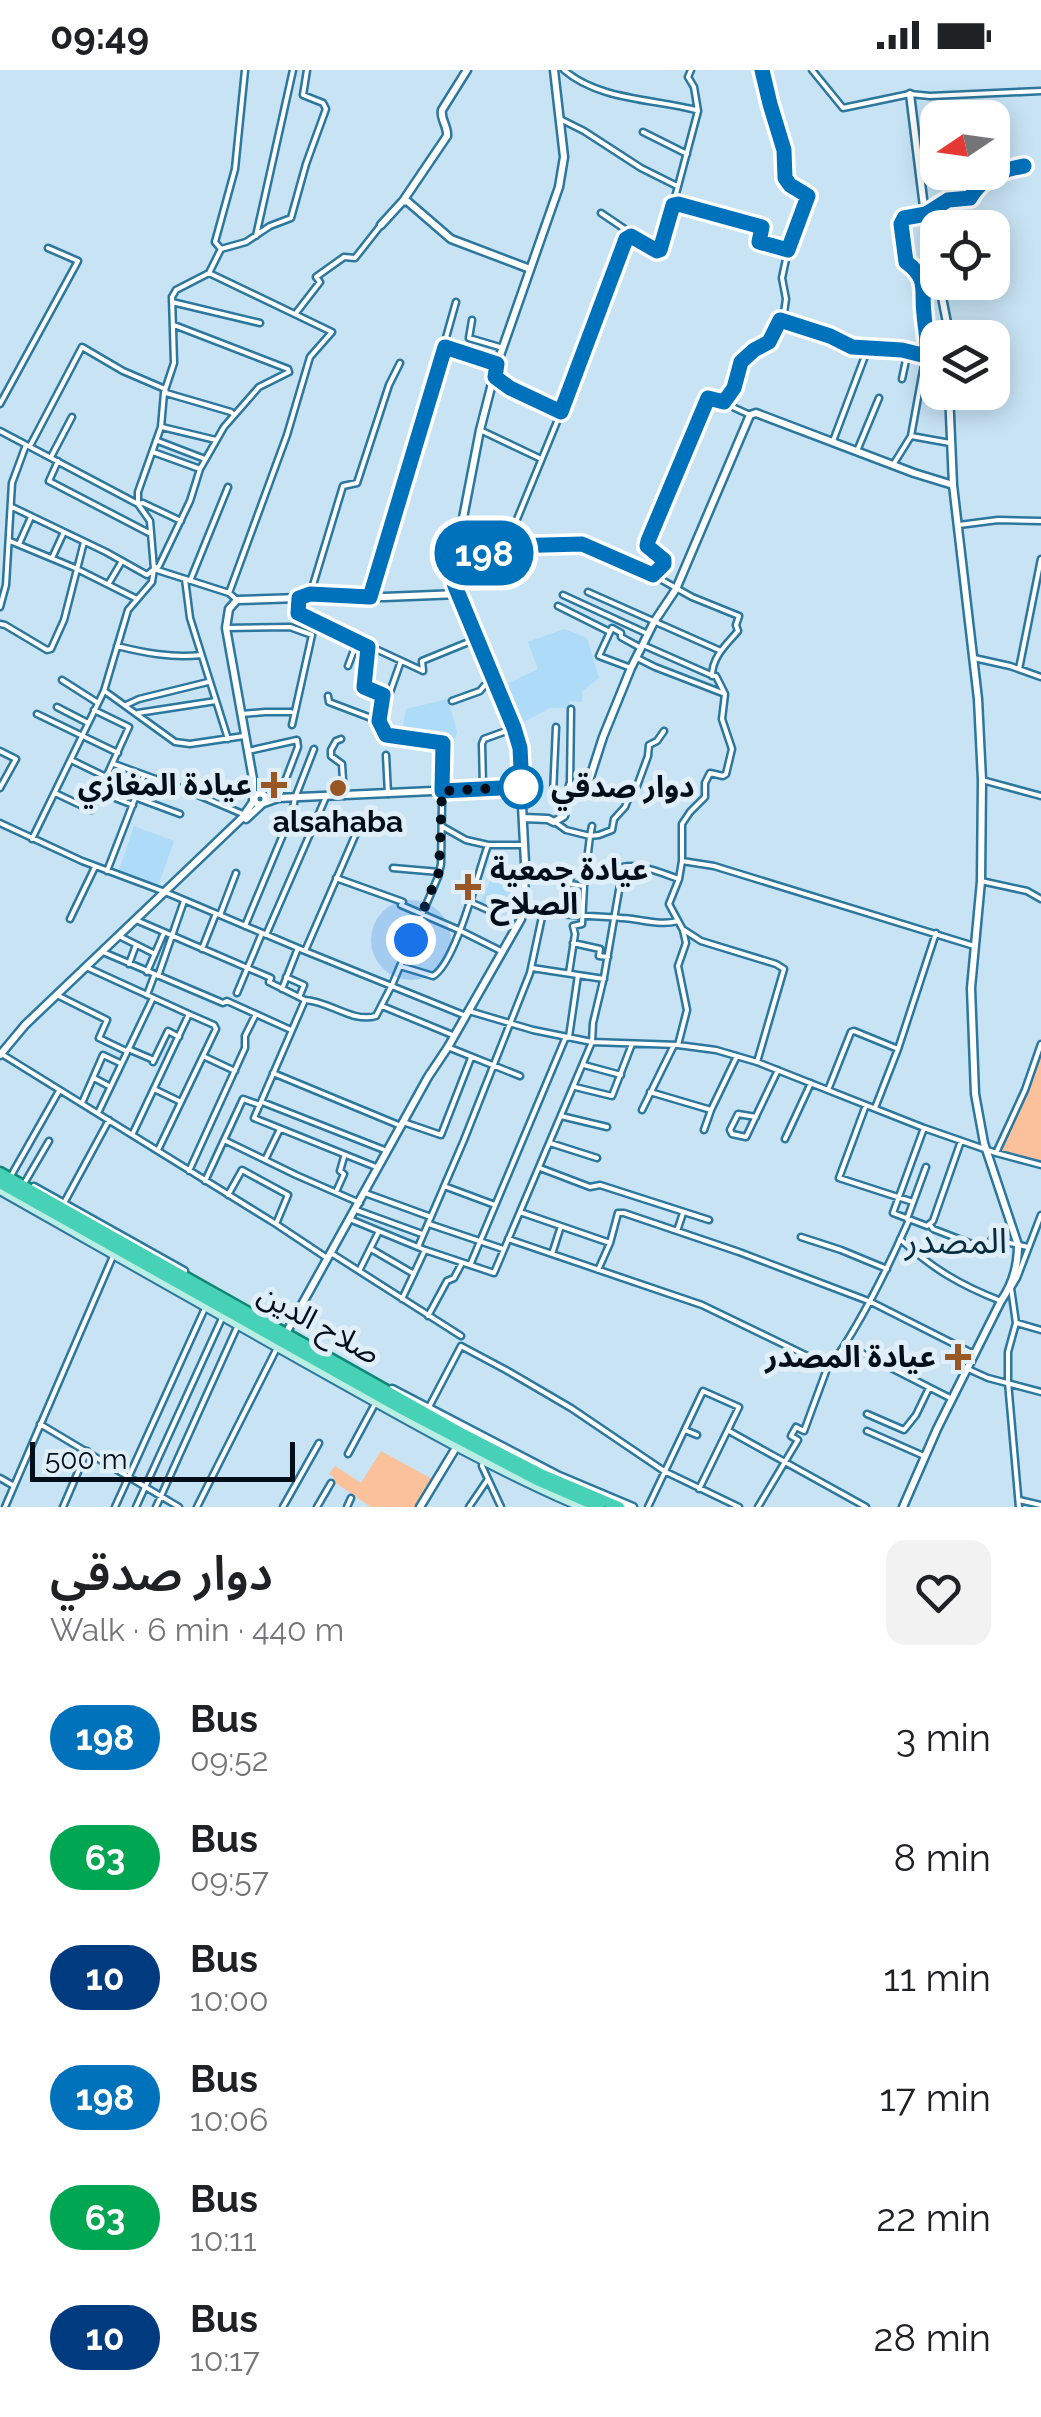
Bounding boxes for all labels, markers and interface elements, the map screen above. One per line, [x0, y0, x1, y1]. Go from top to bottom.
text: 09:49 [50, 13, 149, 58]
north arrow [920, 100, 1010, 190]
map controls [920, 100, 1010, 410]
button: locate [920, 210, 1010, 300]
button: layers [920, 320, 1010, 410]
line badge: 198 [426, 520, 542, 586]
text: 198 [454, 533, 514, 574]
marker: دوار صدقي [500, 766, 542, 808]
place label: عيادة المغازي [78, 767, 252, 809]
place label: دوار صدقي [551, 769, 695, 811]
marker: عيادة المغازي [261, 772, 287, 798]
marker: alsahaba [327, 777, 349, 799]
place label: alsahaba [273, 804, 403, 839]
place label: عيادة جمعية الصلاح [490, 852, 648, 926]
marker: عيادة جمعية الصلاح [455, 874, 481, 900]
your location [386, 915, 436, 965]
district label: المصدر [904, 1220, 1007, 1262]
street label: صلاح الدين [250, 1276, 386, 1376]
place label: عيادة المصدر [763, 1339, 936, 1374]
marker: عيادة المصدر [945, 1344, 971, 1370]
scale bar [30, 1437, 295, 1482]
text: 500 m [45, 1443, 127, 1476]
button: heart [886, 1540, 991, 1645]
text: دوار صدقي [50, 1545, 273, 1601]
text: Walk · 6 min · 440 m [50, 1611, 344, 1648]
text: Bus [190, 1696, 258, 1741]
text: 3 min [896, 1715, 991, 1760]
text: 198 [75, 1717, 135, 1758]
text: 09:52 [190, 1741, 268, 1778]
text: Bus [190, 1816, 258, 1861]
text: 8 min [893, 1835, 991, 1880]
text: 63 [85, 1837, 125, 1878]
text: 09:57 [190, 1861, 269, 1898]
text: Bus [190, 1936, 258, 1981]
text: 11 min [883, 1955, 991, 2000]
text: 10 [86, 1957, 124, 1998]
text: 10:00 [190, 1981, 268, 2018]
text: Bus [190, 2056, 258, 2101]
text: 17 min [880, 2075, 991, 2120]
text: 198 [75, 2077, 135, 2118]
text: 10:06 [190, 2101, 268, 2138]
text: Bus [190, 2176, 258, 2221]
text: 22 min [876, 2195, 991, 2240]
text: 63 [85, 2197, 125, 2238]
text: 10:11 [190, 2221, 257, 2258]
text: Bus [190, 2296, 258, 2341]
text: 28 min [874, 2315, 991, 2360]
text: 10 [86, 2317, 124, 2358]
text: 10:17 [190, 2341, 260, 2378]

